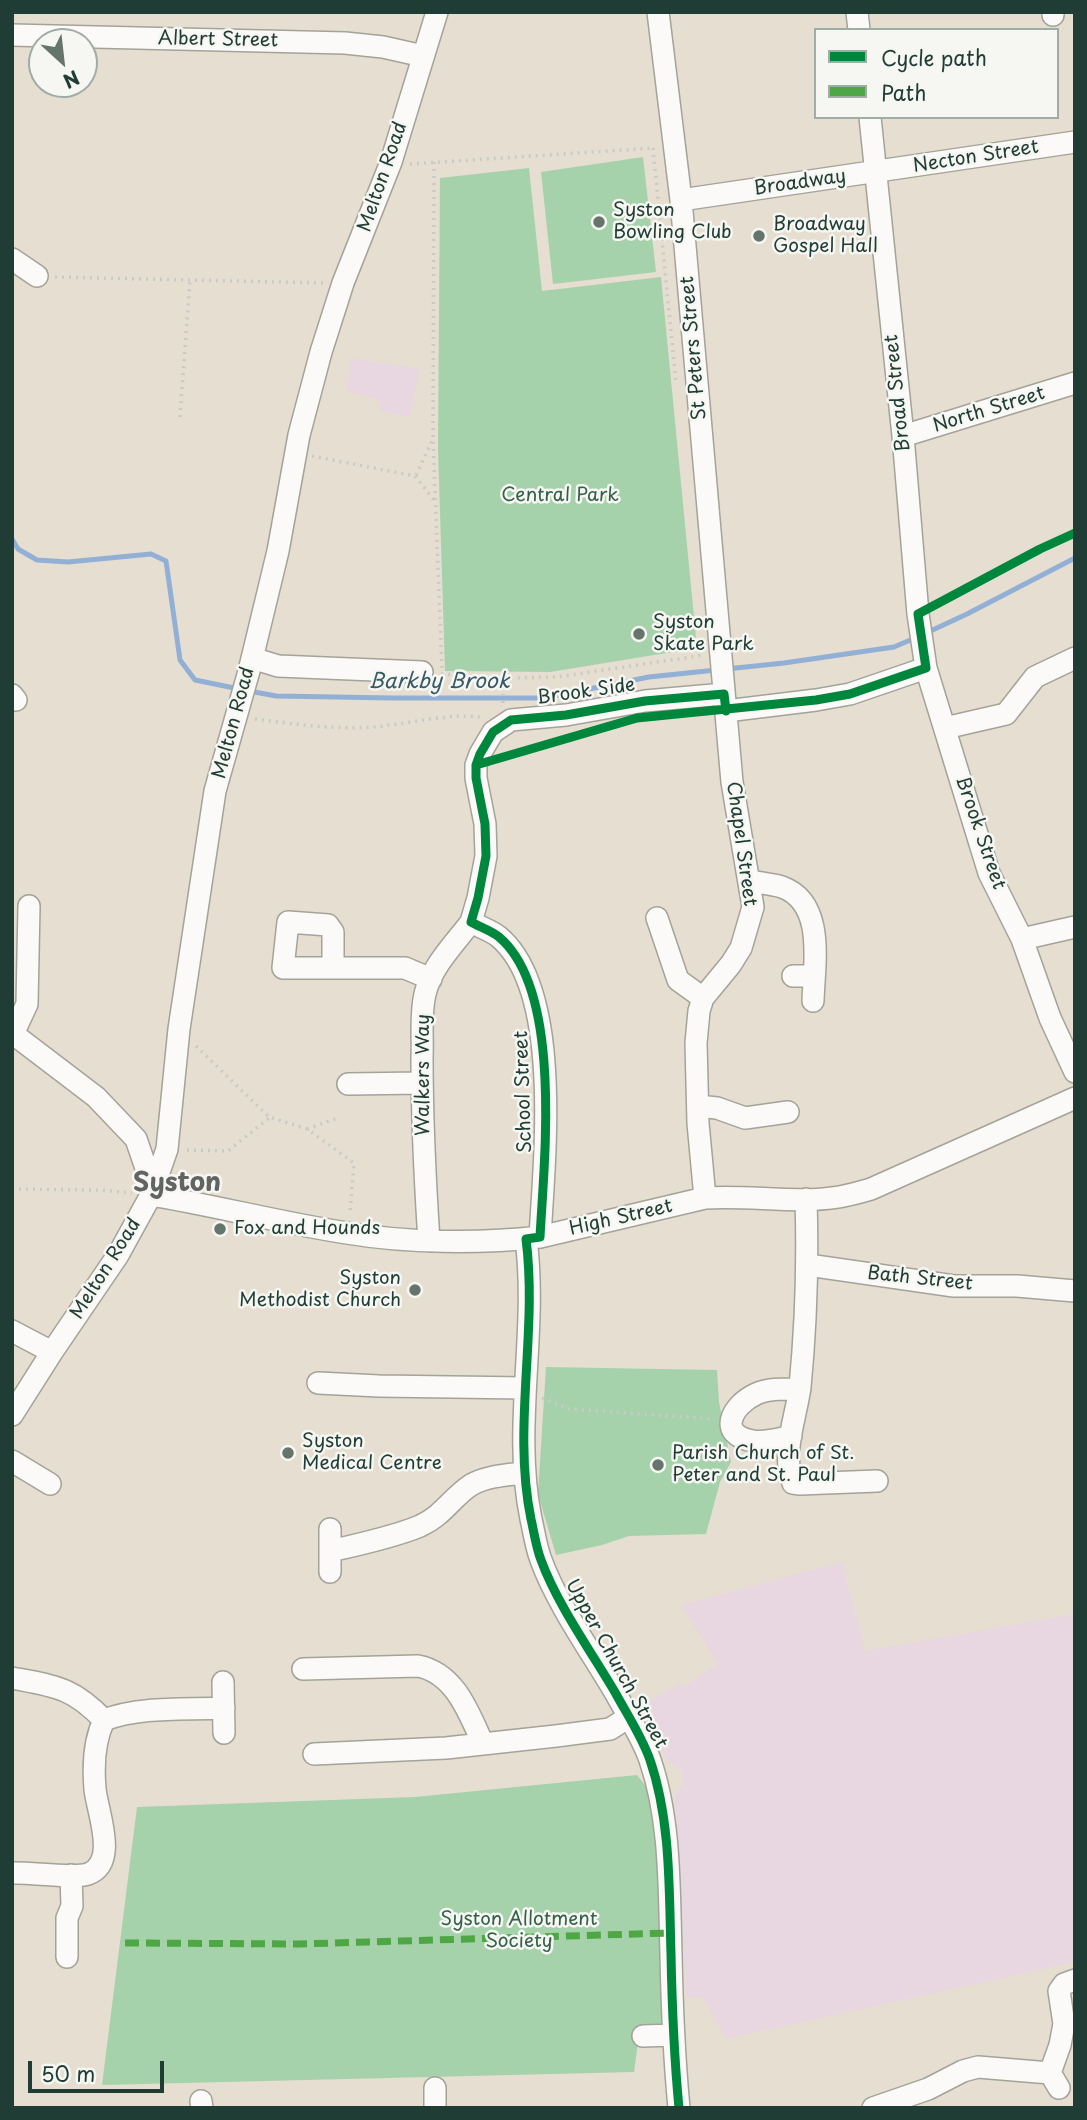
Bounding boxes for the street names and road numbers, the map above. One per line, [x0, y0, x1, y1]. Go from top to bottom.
street label: Albert Street [158, 28, 278, 52]
street label: Melton Road [354, 119, 412, 235]
street label: Necton Street [912, 136, 1040, 178]
street label: Broadway [752, 165, 848, 201]
street label: St Peters Street [676, 275, 712, 421]
street label: Broad Street [881, 333, 915, 453]
street label: North Street [930, 382, 1048, 438]
street label: Melton Road [208, 665, 260, 781]
street label: Brook Side [535, 674, 637, 710]
street label: Brook Street [950, 773, 1010, 893]
street label: Chapel Street [721, 780, 761, 908]
street label: Walkers Way [413, 1014, 435, 1136]
street label: School Street [510, 1030, 538, 1154]
street label: High Street [567, 1195, 675, 1241]
street label: Melton Road [66, 1214, 146, 1324]
street label: Bath Street [866, 1262, 974, 1296]
street label: Upper Church Street [560, 1575, 672, 1753]

